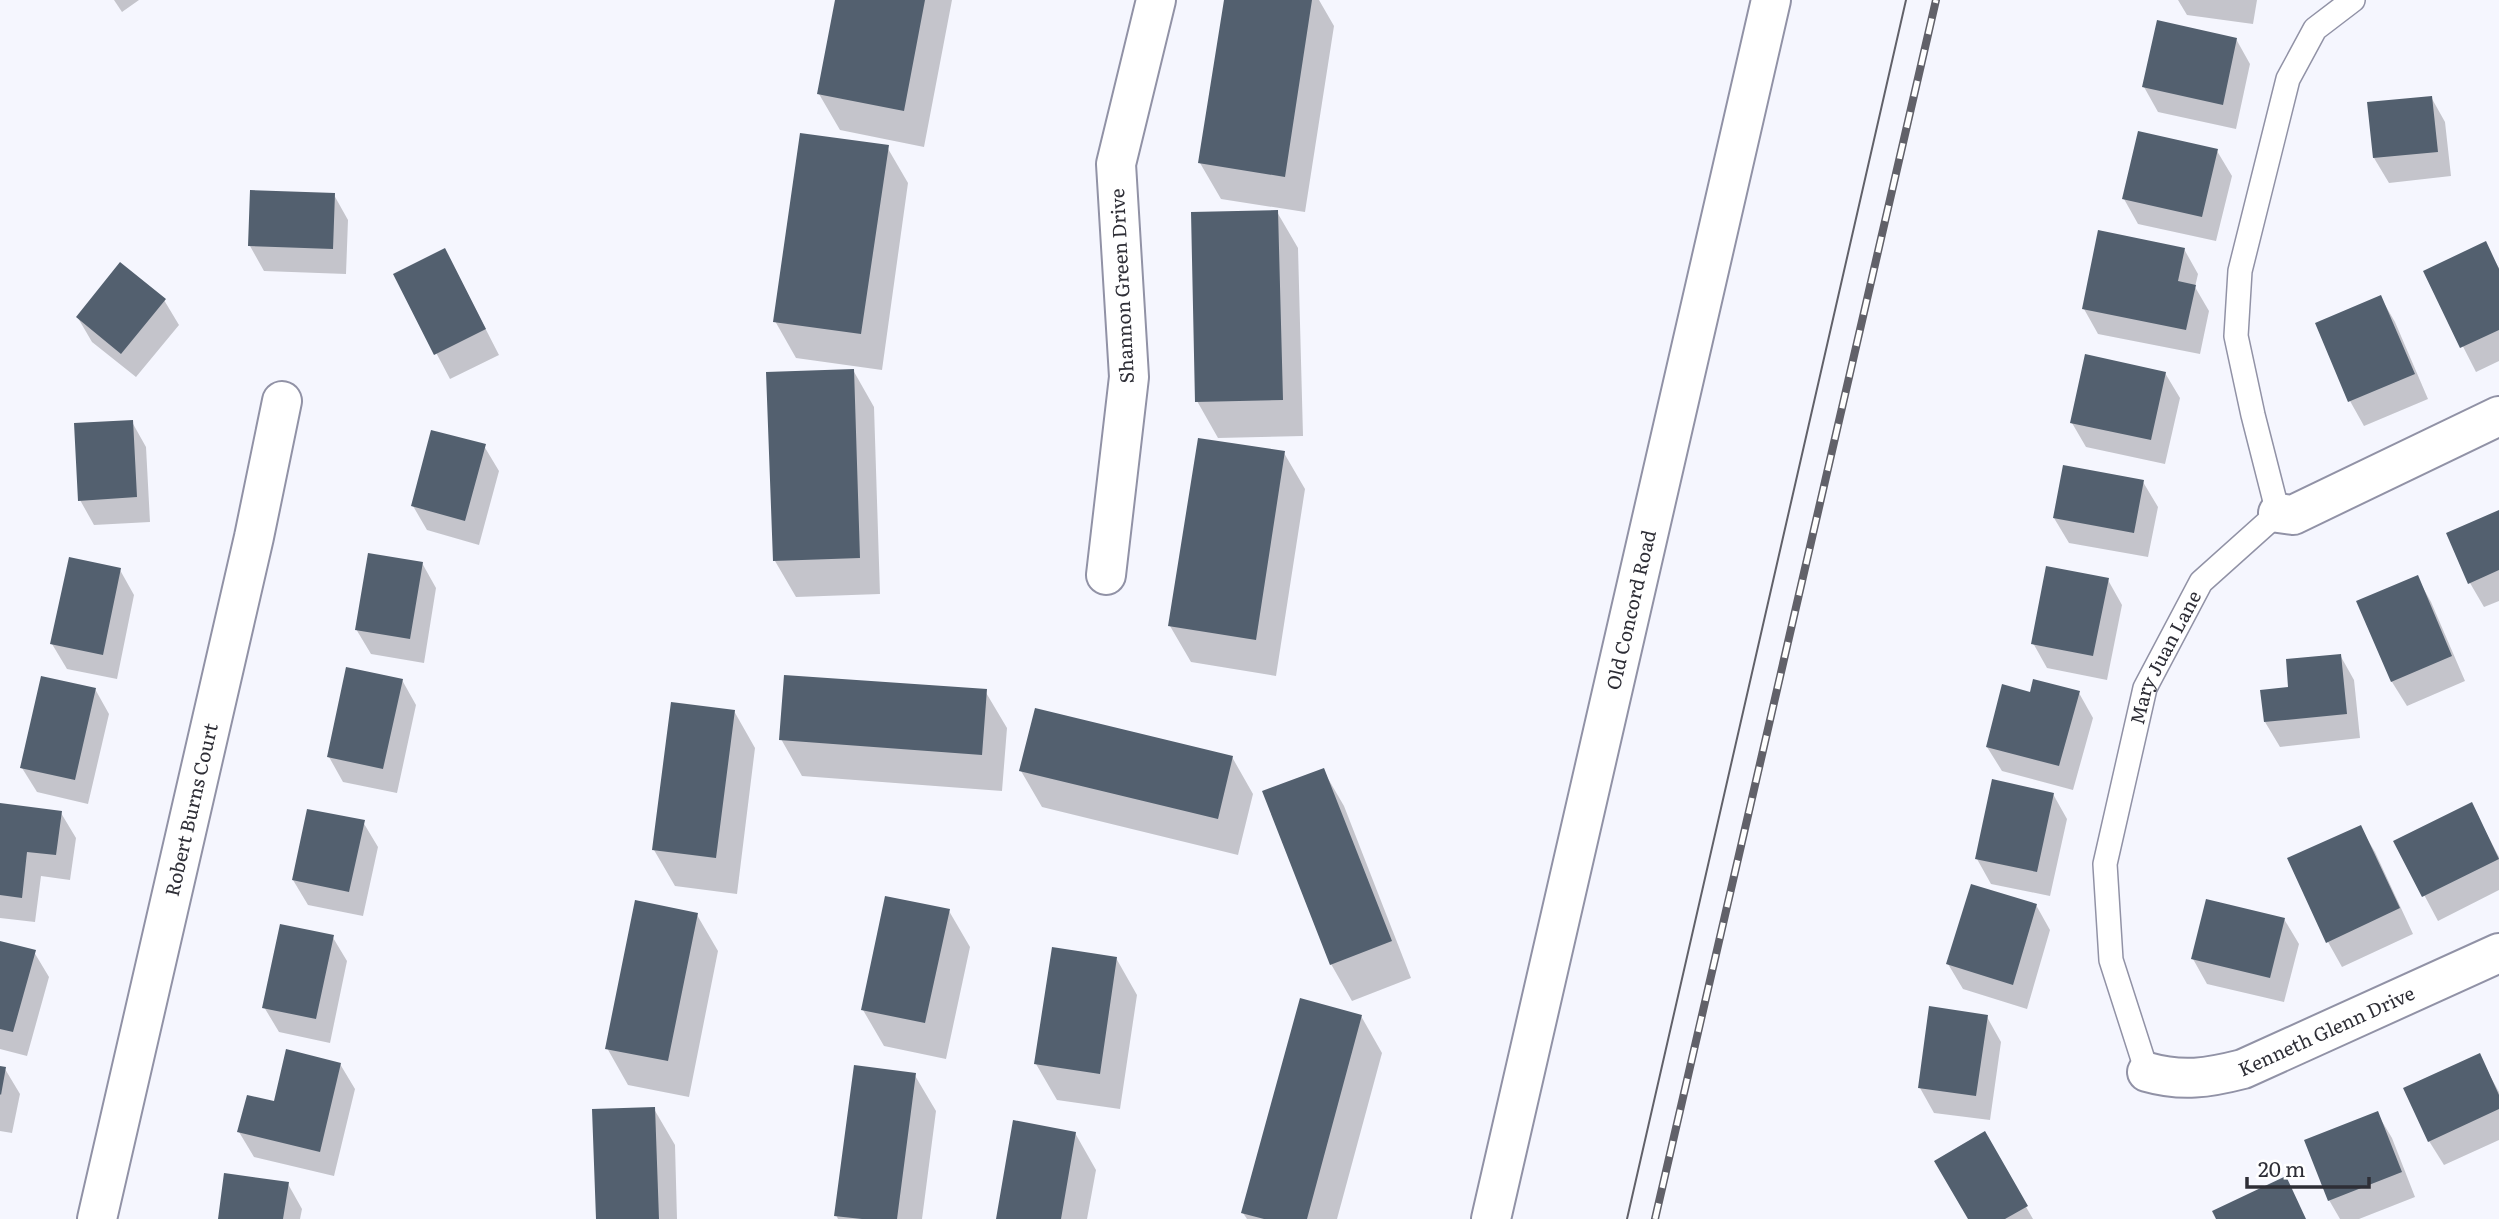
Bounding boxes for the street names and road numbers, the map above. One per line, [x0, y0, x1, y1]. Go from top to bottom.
street label: Shannon Green Drive [1102, 188, 1140, 384]
street label: Old Concord Road [1598, 527, 1662, 692]
street label: Mary Juan Lane [2122, 585, 2207, 727]
street label: Robert Burns Court [157, 720, 224, 899]
street label: Kenneth Glenn Drive [2233, 978, 2419, 1082]

